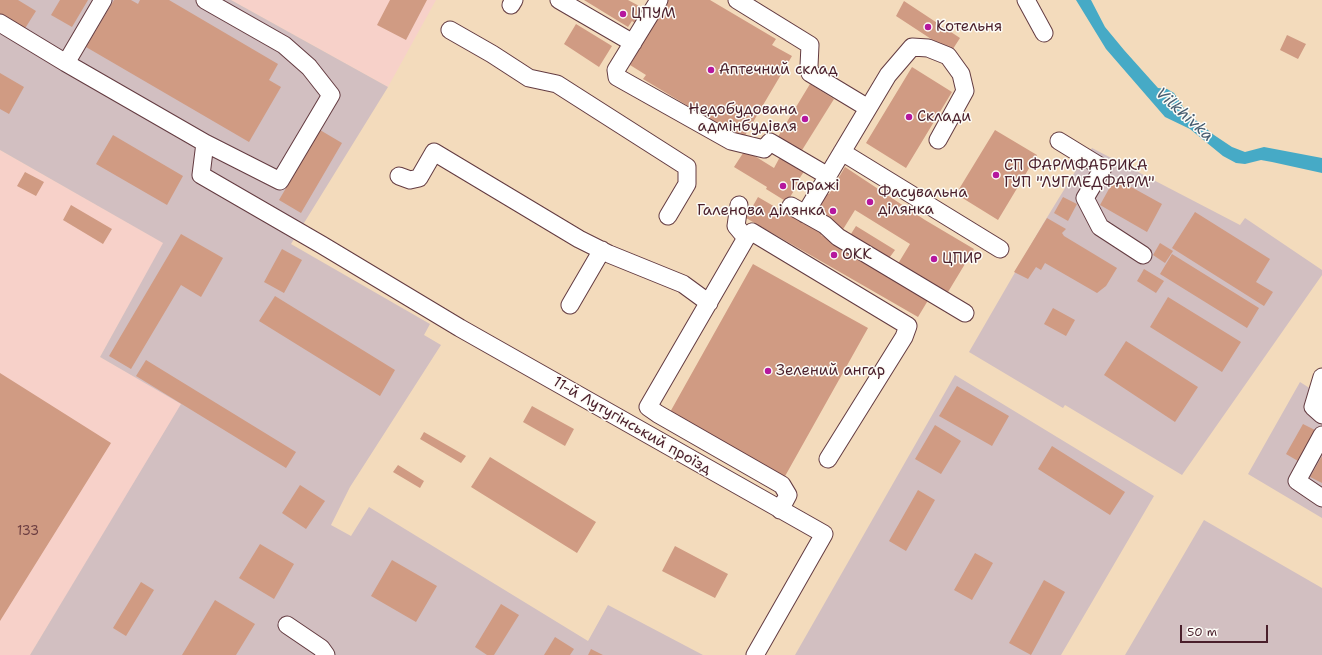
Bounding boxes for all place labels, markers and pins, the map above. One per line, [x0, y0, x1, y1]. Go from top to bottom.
place label: ЦПУМ [631, 5, 676, 23]
marker: ЦПУМ [618, 9, 628, 19]
place label: Котельня [936, 18, 1002, 36]
marker: Котельня [923, 22, 933, 32]
place label: Аптечний склад [719, 61, 838, 79]
marker: Аптечний склад [706, 65, 716, 75]
place label: Недобудована адмінбудівля [689, 101, 797, 136]
place label: Склади [917, 108, 971, 126]
marker: Склади [904, 112, 914, 122]
marker: Недобудована адмінбудівля [800, 114, 810, 124]
place label: СП ФАРМФАБРИКА ГУП "ЛУГМЕДФАРМ" [1004, 157, 1155, 192]
marker: СП ФАРМФАБРИКА ГУП "ЛУГМЕДФАРМ" [991, 170, 1001, 180]
place label: Гаражі [791, 177, 840, 195]
marker: Гаражі [778, 181, 788, 191]
place label: Фасувальна ділянка [878, 184, 967, 219]
marker: Фасувальна ділянка [865, 197, 875, 207]
place label: Галенова ділянка [697, 202, 825, 220]
marker: Галенова ділянка [828, 206, 838, 216]
place label: ОКК [842, 246, 872, 264]
marker: ОКК [829, 250, 839, 260]
place label: ЦПИР [942, 250, 982, 268]
marker: ЦПИР [929, 254, 939, 264]
place label: Зелений ангар [776, 362, 885, 380]
marker: Зелений ангар [763, 366, 773, 376]

